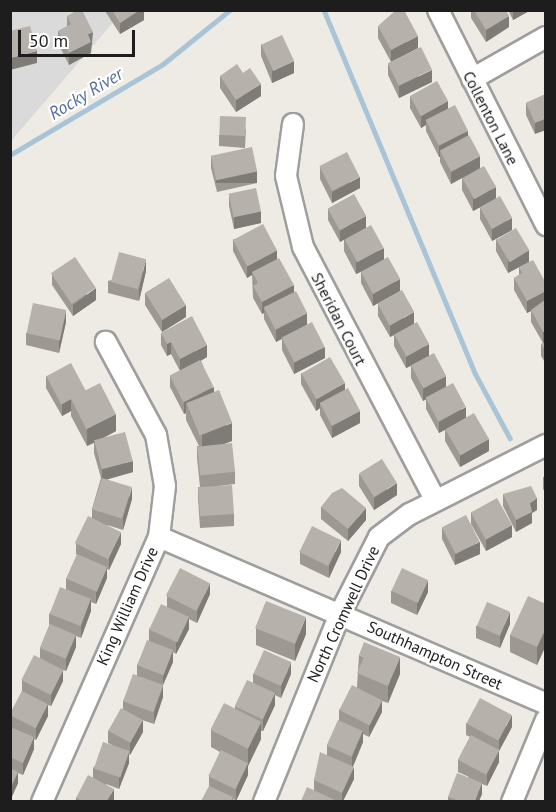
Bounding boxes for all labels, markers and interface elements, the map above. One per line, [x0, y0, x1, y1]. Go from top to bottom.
scale bar [21, 18, 138, 56]
text: 50 m [29, 29, 68, 52]
water label: Rocky River [45, 63, 127, 125]
street label: Collenton Lane [459, 68, 523, 168]
street label: Sheridan Court [307, 269, 371, 369]
street label: North Cromwell Drive [303, 543, 383, 685]
street label: King William Drive [92, 544, 162, 668]
street label: Southhampton Street [364, 617, 506, 693]

